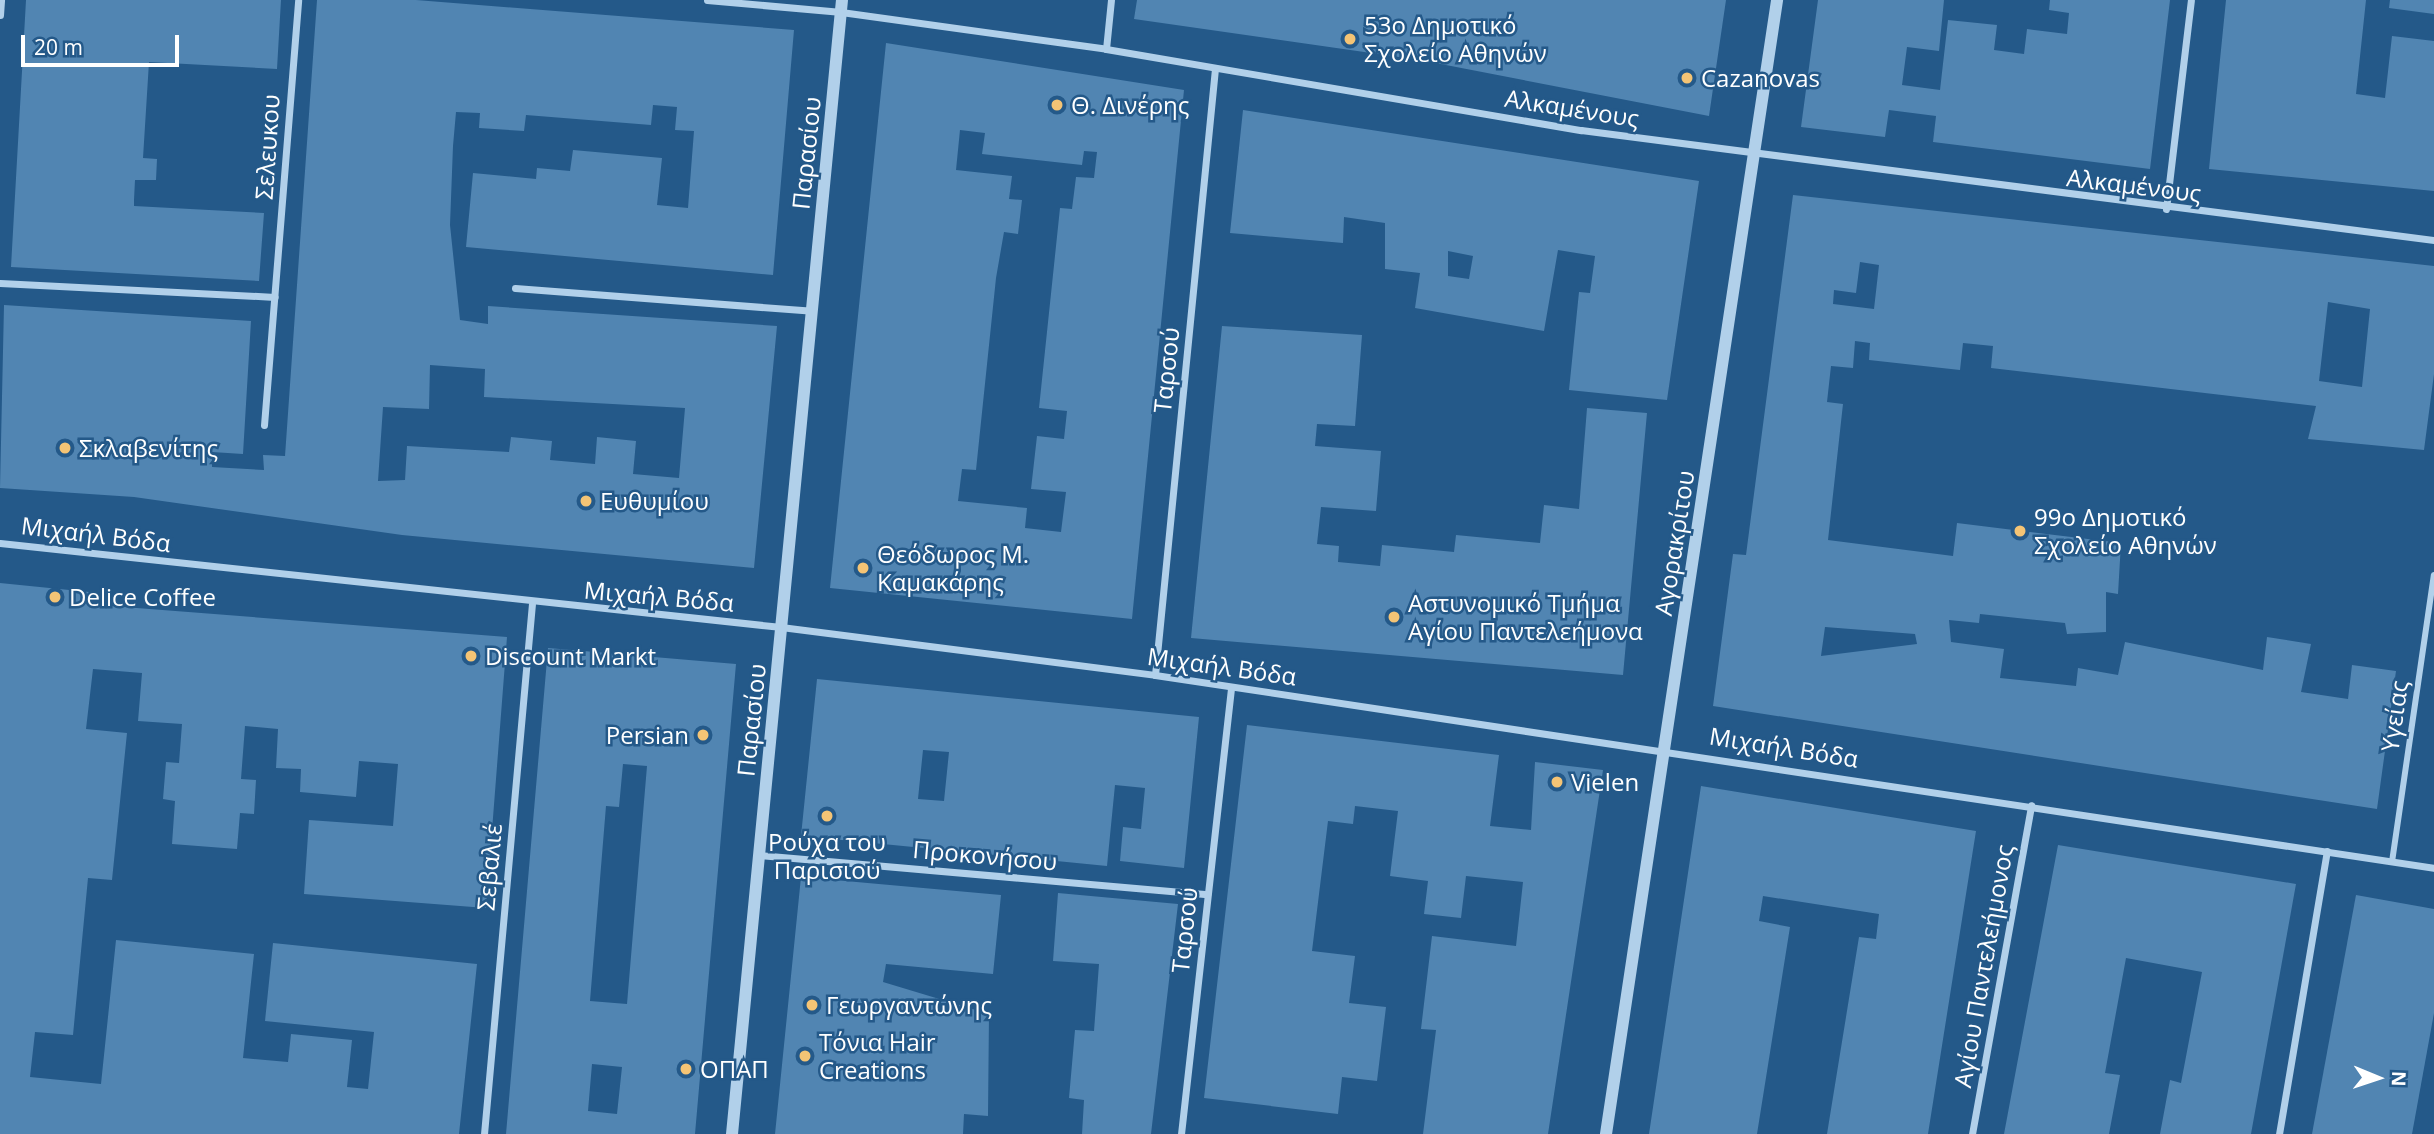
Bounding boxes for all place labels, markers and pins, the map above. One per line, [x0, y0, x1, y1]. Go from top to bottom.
place label: 53ο Δημοτικό Σχολείο Αθηνών [1364, 11, 1547, 67]
marker: 53ο Δημοτικό Σχολείο Αθηνών [1342, 31, 1358, 47]
place label: Cazanovas [1701, 64, 1820, 92]
marker: Cazanovas [1679, 70, 1695, 86]
place label: Θ. Δινέρης [1071, 91, 1189, 119]
marker: Θ. Δινέρης [1049, 97, 1065, 113]
place label: Σκλαβενίτης [79, 434, 218, 462]
marker: Σκλαβενίτης [57, 440, 73, 456]
place label: Ευθυμίου [600, 487, 709, 515]
marker: Ευθυμίου [578, 493, 594, 509]
place label: 99ο Δημοτικό Σχολείο Αθηνών [2034, 503, 2217, 559]
marker: 99ο Δημοτικό Σχολείο Αθηνών [2012, 523, 2028, 539]
place label: Θεόδωρος Μ. Καμακάρης [877, 540, 1029, 596]
marker: Θεόδωρος Μ. Καμακάρης [855, 560, 871, 576]
place label: Delice Coffee [69, 583, 216, 611]
marker: Delice Coffee [47, 589, 63, 605]
place label: Αστυνομικό Τμήμα Αγίου Παντελεήμονα [1408, 589, 1643, 645]
marker: Αστυνομικό Τμήμα Αγίου Παντελεήμονα [1386, 609, 1402, 625]
place label: Discount Markt [485, 642, 656, 670]
marker: Discount Markt [463, 648, 479, 664]
place label: Persian [606, 721, 689, 749]
marker: Persian [695, 727, 711, 743]
place label: Vielen [1571, 768, 1639, 796]
marker: Vielen [1549, 774, 1565, 790]
marker: Ρούχα του Παρισιού [819, 808, 835, 824]
place label: Ρούχα του Παρισιού [768, 828, 886, 884]
place label: Γεωργαντώνης [826, 991, 992, 1019]
marker: Γεωργαντώνης [804, 997, 820, 1013]
place label: Τόνια Hair Creations [819, 1028, 936, 1084]
marker: Τόνια Hair Creations [797, 1048, 813, 1064]
place label: ΟΠΑΠ [700, 1055, 769, 1083]
marker: ΟΠΑΠ [678, 1061, 694, 1077]

